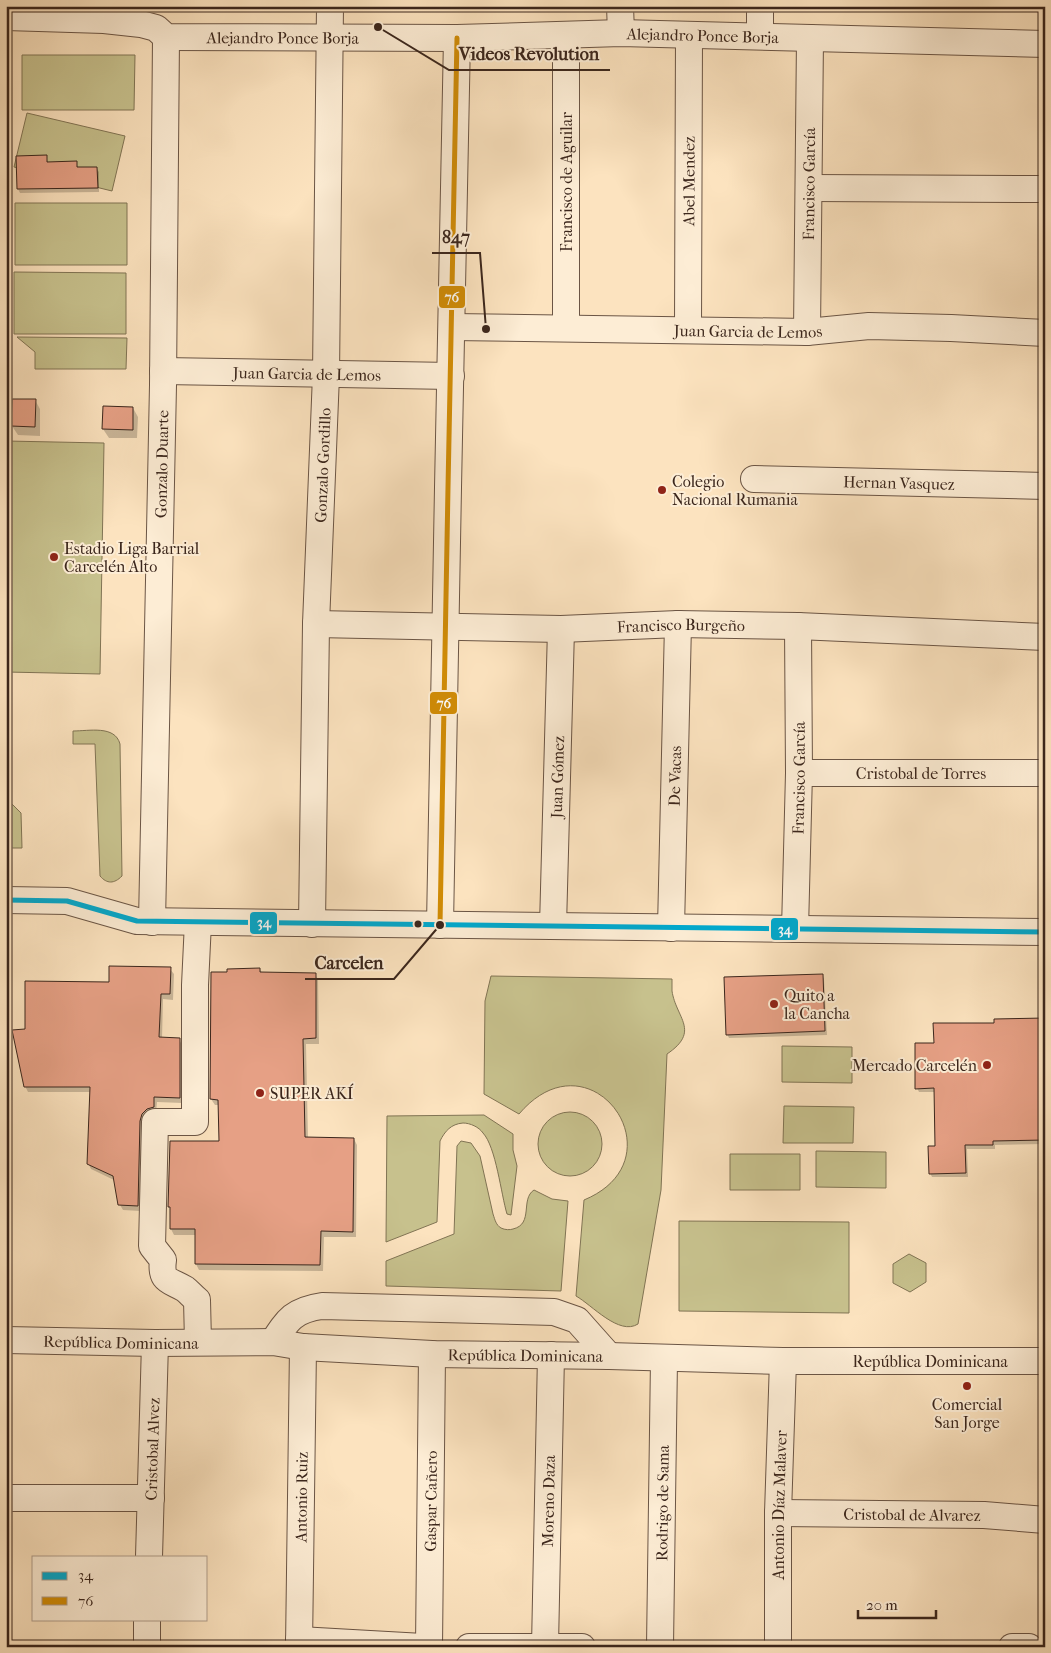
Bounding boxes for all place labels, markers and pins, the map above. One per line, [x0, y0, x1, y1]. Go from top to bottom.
callout: Videos Revolution [449, 37, 610, 70]
callout: 847 [432, 220, 480, 253]
place label: Colegio Nacional Rumania [672, 472, 799, 509]
marker: Colegio Nacional Rumania [656, 484, 668, 496]
place label: Estadio Liga Barrial Carcelén Alto [64, 539, 200, 576]
marker: Estadio Liga Barrial Carcelén Alto [48, 551, 60, 563]
unlabelled marker [413, 919, 423, 929]
callout: Carcelen [305, 946, 394, 979]
place label: Quito a la Cancha [783, 986, 851, 1023]
marker: Quito a la Cancha [768, 998, 780, 1010]
place label: Mercado Carcelén [852, 1056, 978, 1075]
marker: Mercado Carcelén [981, 1059, 993, 1071]
place label: SUPER AKÍ [270, 1083, 354, 1103]
marker: SUPER AKÍ [254, 1087, 266, 1099]
marker: Comercial San Jorge [961, 1380, 973, 1392]
place label: Comercial San Jorge [932, 1395, 1003, 1432]

